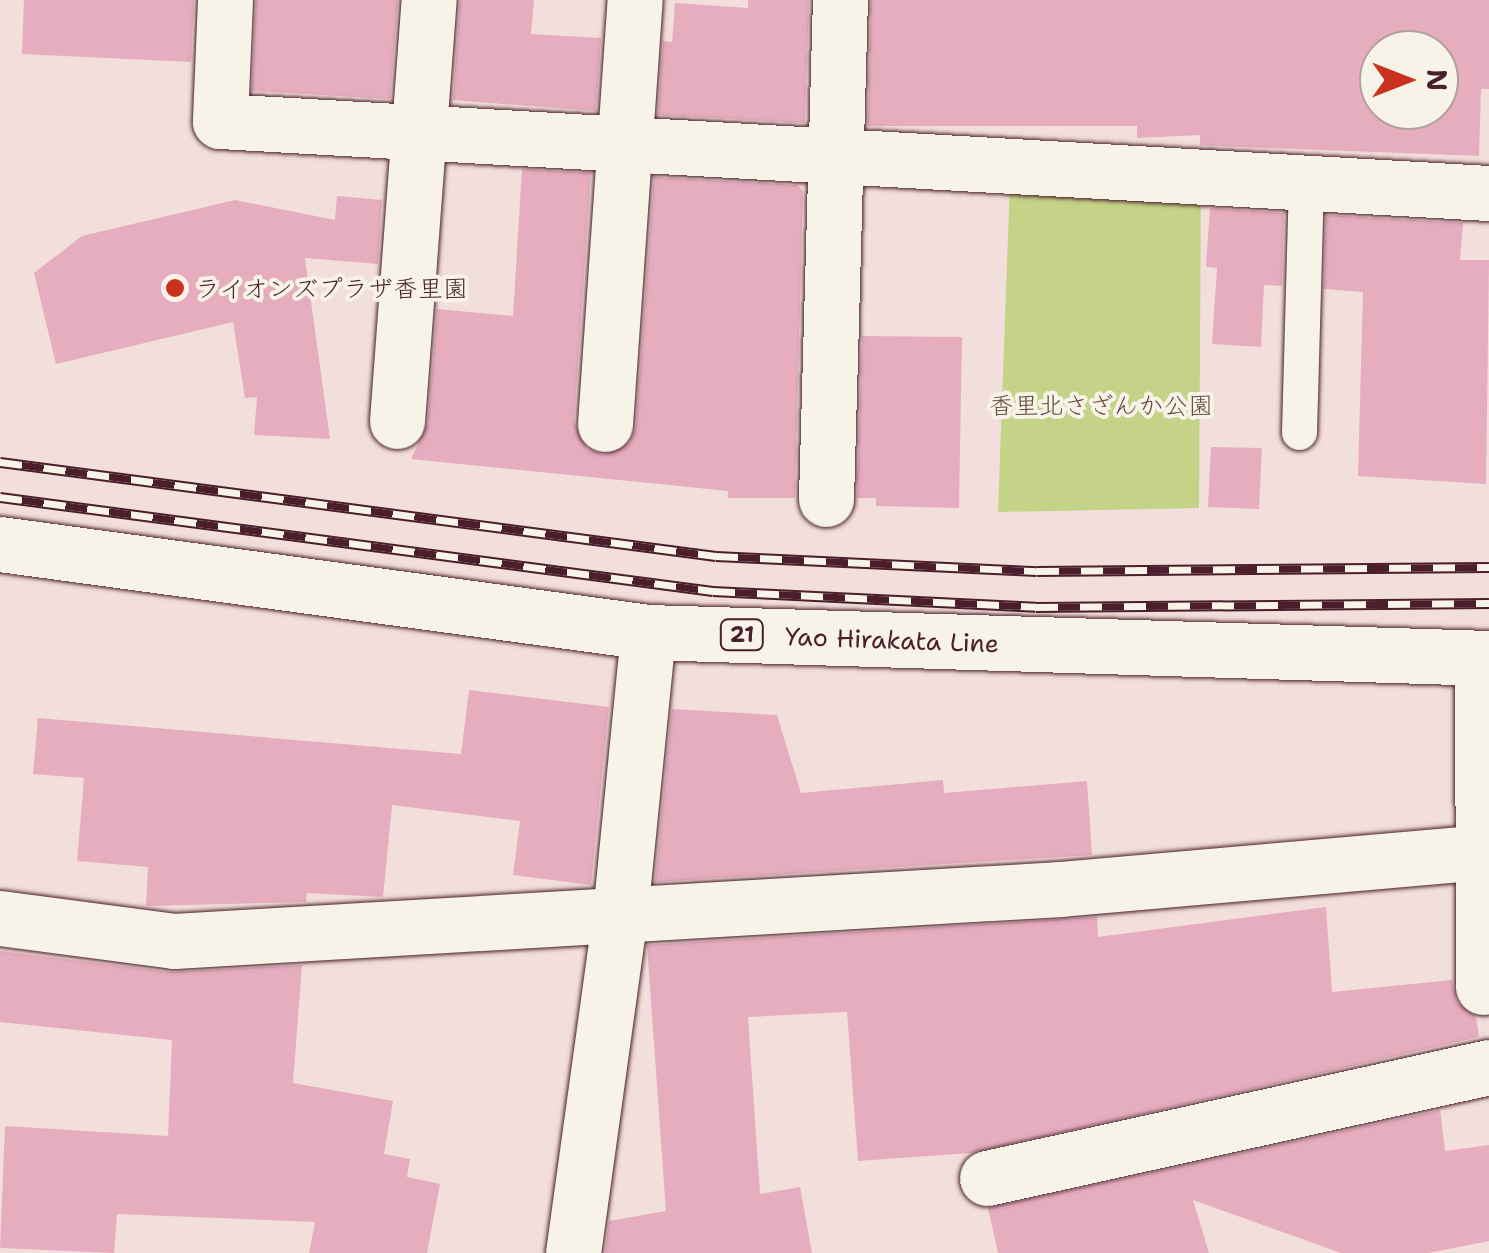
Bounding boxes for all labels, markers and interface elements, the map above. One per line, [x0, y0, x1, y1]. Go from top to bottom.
north arrow [1359, 30, 1459, 130]
text: N [1418, 69, 1456, 91]
place label: ライオンズプラザ香里園 [195, 273, 470, 303]
marker: ライオンズプラザ香里園 [164, 277, 186, 299]
park label: 香里北さざんか公園 [989, 390, 1213, 420]
road number: 21 [720, 618, 764, 652]
street label: Yao Hirakata Line [785, 621, 999, 659]

